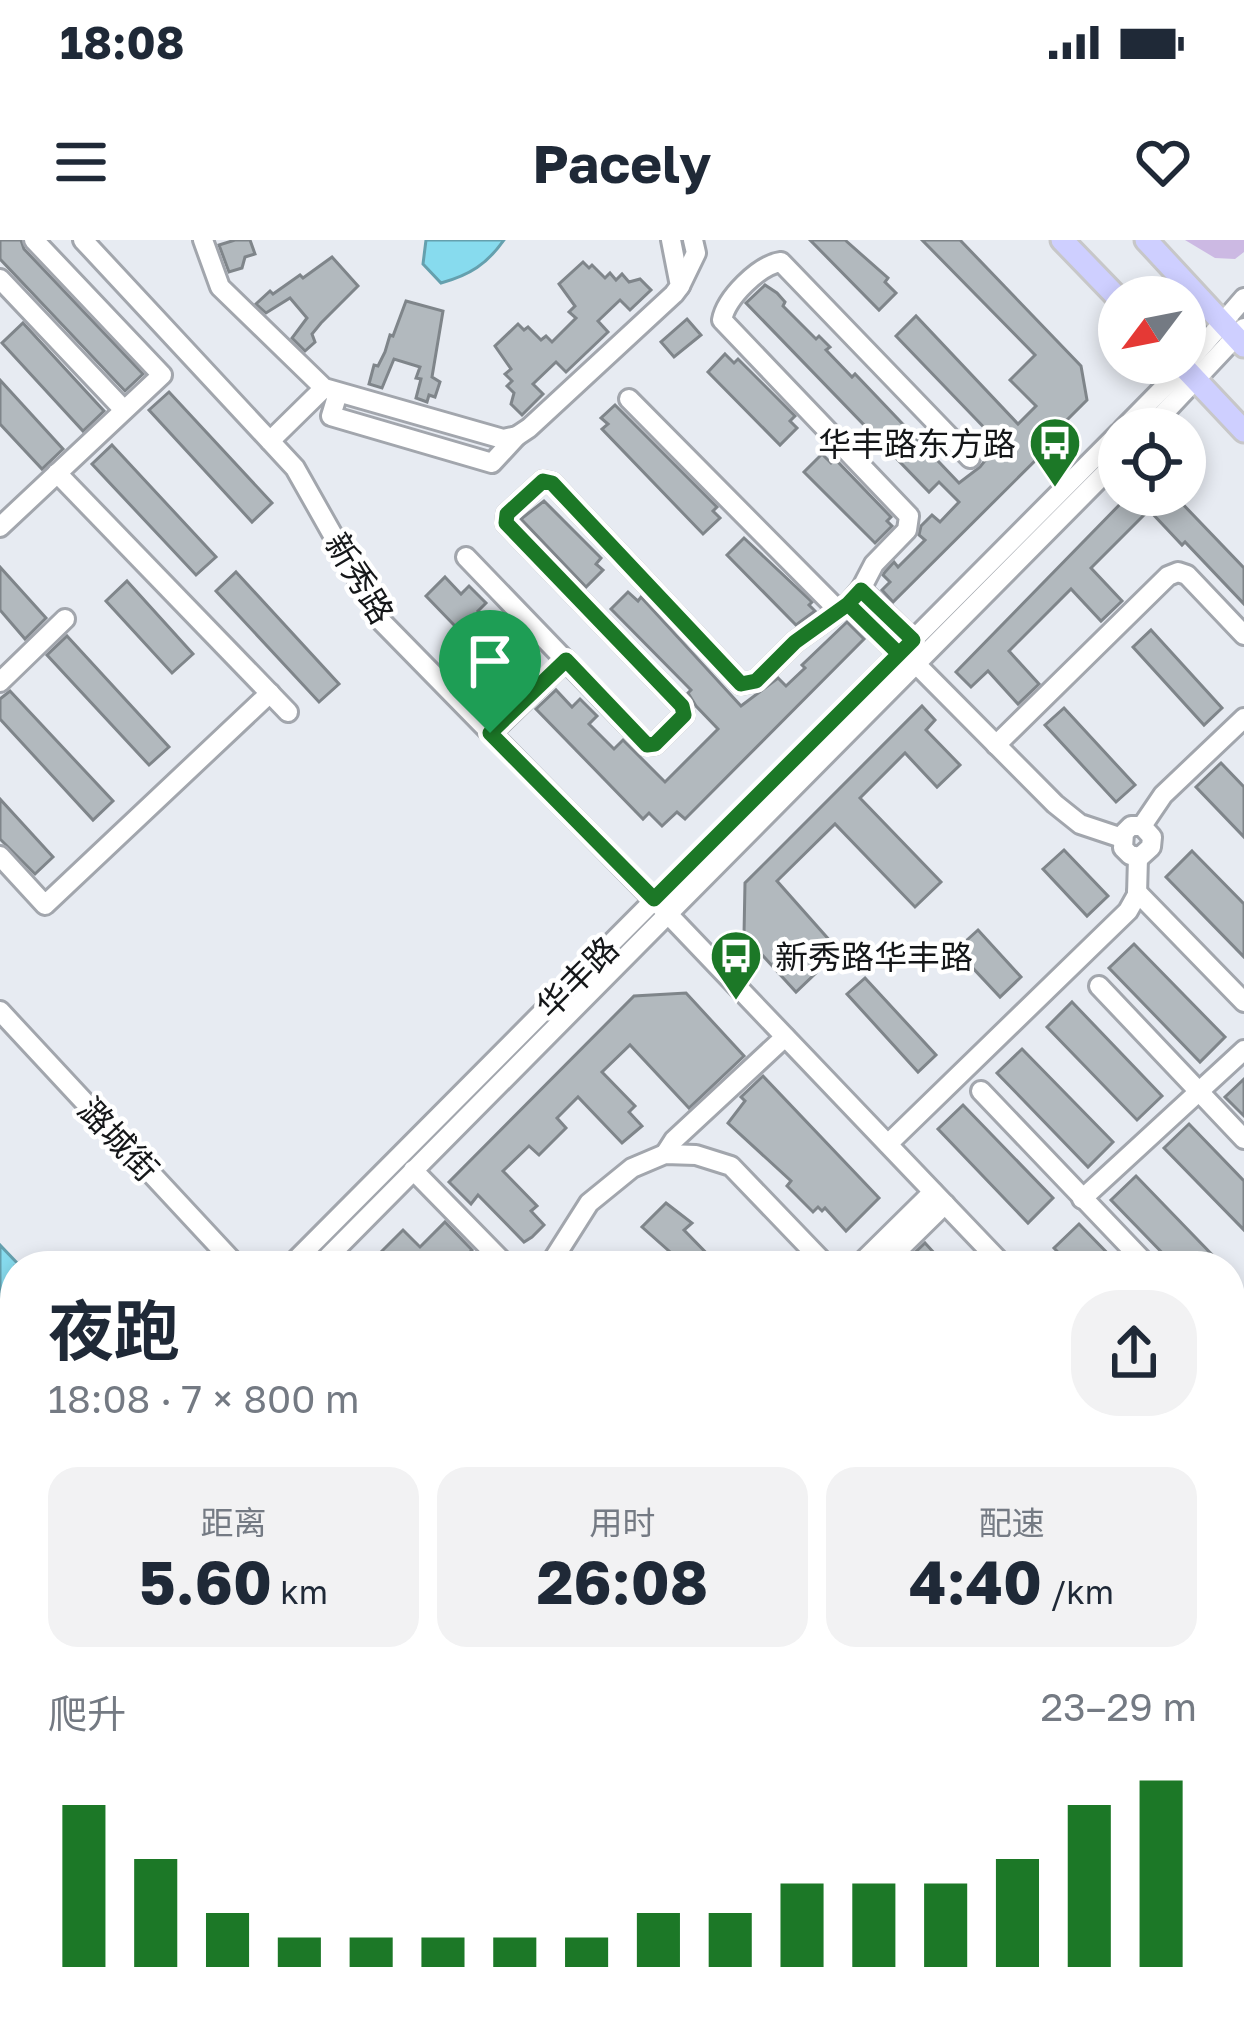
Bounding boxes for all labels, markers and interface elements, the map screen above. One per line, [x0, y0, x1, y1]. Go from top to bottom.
text: 18:08 [60, 15, 184, 69]
icon: menu [48, 129, 114, 195]
icon: heart [1130, 129, 1196, 195]
text: Pacely [532, 130, 712, 195]
north arrow [1098, 276, 1206, 384]
map controls [1098, 276, 1206, 516]
button: locate [1098, 408, 1206, 516]
bus stop icon: 华丰路东方路 [1027, 415, 1083, 489]
place label: 华丰路东方路 [818, 424, 1016, 463]
street label: 新秀路 [318, 526, 402, 630]
pin [439, 610, 541, 733]
icon: arrive [457, 628, 523, 694]
street label: 华丰路 [528, 928, 626, 1026]
bus stop icon: 新秀路华丰路 [708, 928, 764, 1002]
place label: 新秀路华丰路 [775, 937, 973, 976]
street label: 潞城街 [71, 1089, 167, 1189]
text: 夜跑 [48, 1290, 180, 1370]
button: share [1071, 1290, 1197, 1416]
text: 18:08 · 7 × 800 m [48, 1375, 360, 1422]
text: 距离 [201, 1503, 267, 1542]
text: 用时 [590, 1503, 656, 1542]
text: 配速 [979, 1503, 1045, 1542]
text: 5.60 [139, 1545, 272, 1617]
text: 26:08 [537, 1545, 708, 1617]
text: 4:40 [909, 1545, 1042, 1617]
text: km [272, 1572, 328, 1611]
text: /km [1042, 1572, 1114, 1611]
text: 23–29 m [1040, 1683, 1197, 1730]
text: 爬升 [48, 1690, 126, 1737]

